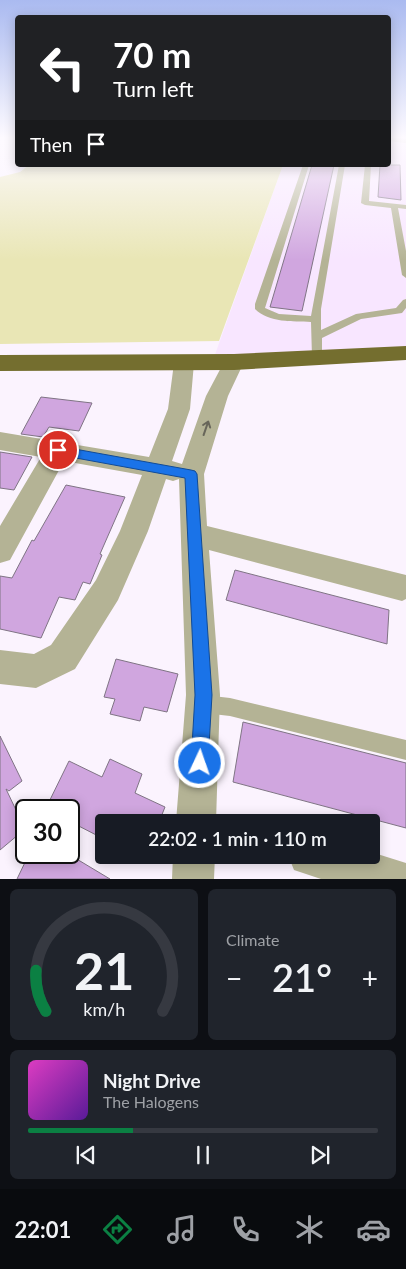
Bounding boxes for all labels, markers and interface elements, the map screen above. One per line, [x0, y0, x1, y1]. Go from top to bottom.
text: 70 m [113, 33, 191, 75]
icon: left [30, 35, 95, 100]
text: Turn left [113, 75, 194, 102]
icon: arrive [82, 130, 110, 158]
text: Then [30, 133, 72, 156]
one-way arrow [202, 420, 212, 436]
pin [37, 429, 79, 471]
icon: arrive [44, 436, 72, 464]
position arrow [173, 736, 225, 788]
speed limit sign: 30 [15, 799, 80, 864]
text: 22:02 · 1 min · 110 m [148, 827, 327, 850]
text: Climate [226, 930, 279, 949]
text: 21 [74, 939, 134, 1001]
text: 21° [272, 954, 332, 1000]
text: − [226, 961, 242, 995]
text: + [362, 961, 378, 995]
text: km/h [83, 998, 125, 1020]
text: Night Drive [103, 1069, 201, 1092]
text: The Halogens [103, 1092, 199, 1111]
icon: previous [72, 1141, 100, 1169]
icon: pause [189, 1141, 217, 1169]
icon: next [306, 1141, 334, 1169]
icon: directions [100, 1212, 135, 1247]
icon: music [164, 1212, 199, 1247]
icon: phone [228, 1212, 263, 1247]
icon: climate [292, 1212, 327, 1247]
icon: car [356, 1212, 391, 1247]
text: 22:01 [15, 1216, 71, 1243]

